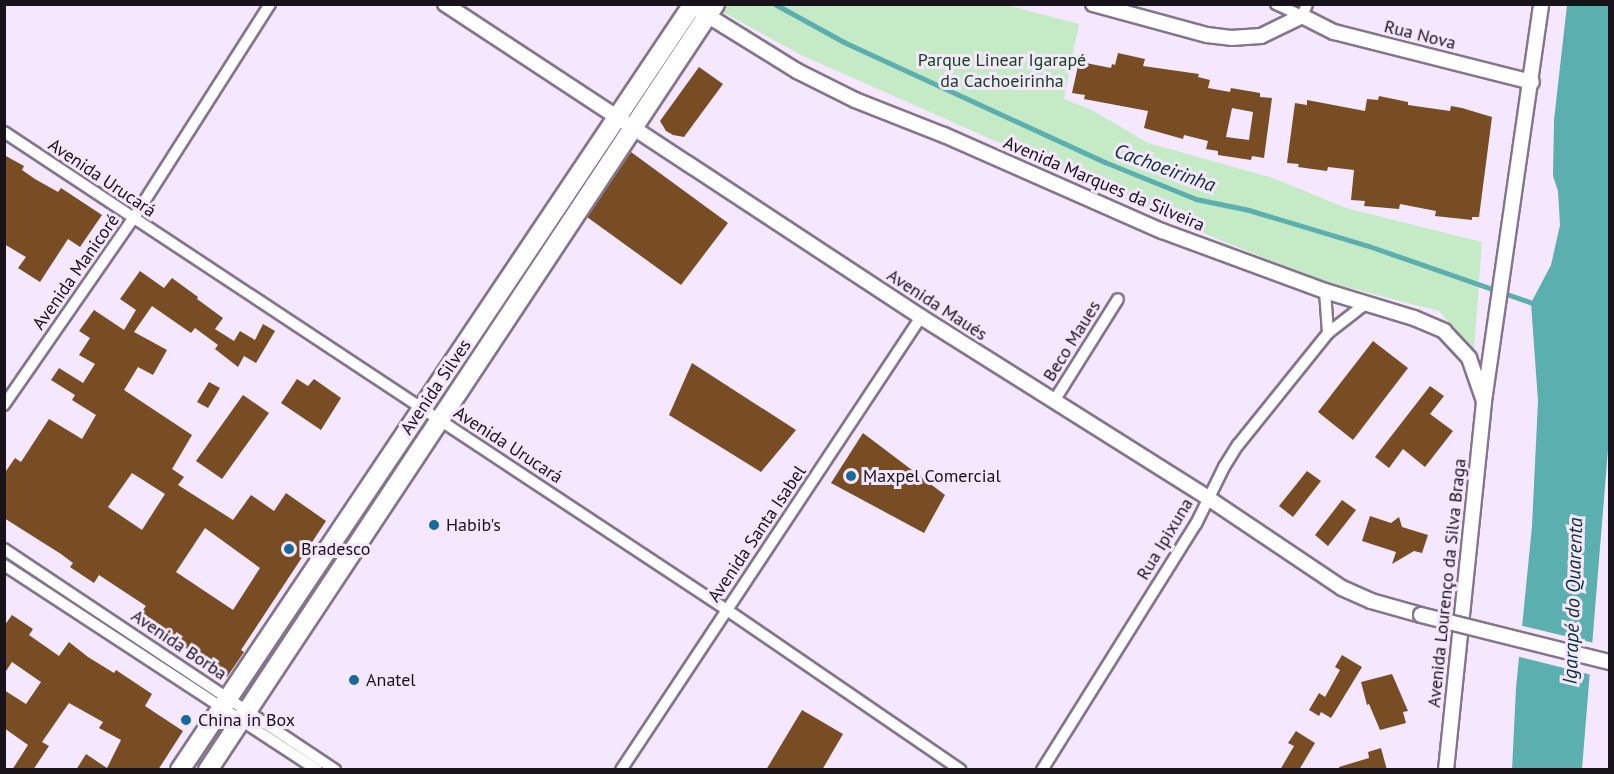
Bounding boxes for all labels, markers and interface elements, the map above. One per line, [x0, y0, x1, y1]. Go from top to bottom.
street label: Rua Nova [1382, 16, 1458, 54]
park label: Parque Linear Igarapé da Cachoeirinha [918, 50, 1086, 92]
street label: Avenida Marques da Silveira [1000, 132, 1208, 236]
street label: Avenida Urucará [44, 134, 160, 222]
water label: Cachoeirinha [1111, 139, 1219, 197]
street label: Avenida Manicoré [28, 210, 124, 334]
street label: Avenida Maués [883, 265, 991, 345]
street label: Beco Maues [1039, 297, 1105, 385]
street label: Avenida Silves [396, 335, 476, 439]
street label: Avenida Urucará [450, 402, 566, 488]
street label: Avenida Lourenço da Silva Braga [1423, 458, 1471, 708]
street label: Avenida Santa Isabel [703, 462, 811, 606]
place label: Maxpel Comercial [863, 465, 1001, 487]
marker: Maxpel Comercial [844, 469, 858, 483]
street label: Rua Ipixuna [1132, 494, 1198, 584]
place label: Habib's [446, 514, 501, 536]
water label: Igarapé do Quarenta [1558, 517, 1588, 685]
marker: Habib's [427, 518, 441, 532]
place label: Bradesco [301, 538, 370, 560]
marker: Bradesco [282, 542, 296, 556]
street label: Avenida Borba [127, 605, 231, 685]
place label: Anatel [366, 669, 416, 691]
marker: Anatel [347, 673, 361, 687]
place label: China in Box [198, 709, 295, 731]
marker: China in Box [179, 713, 193, 727]

